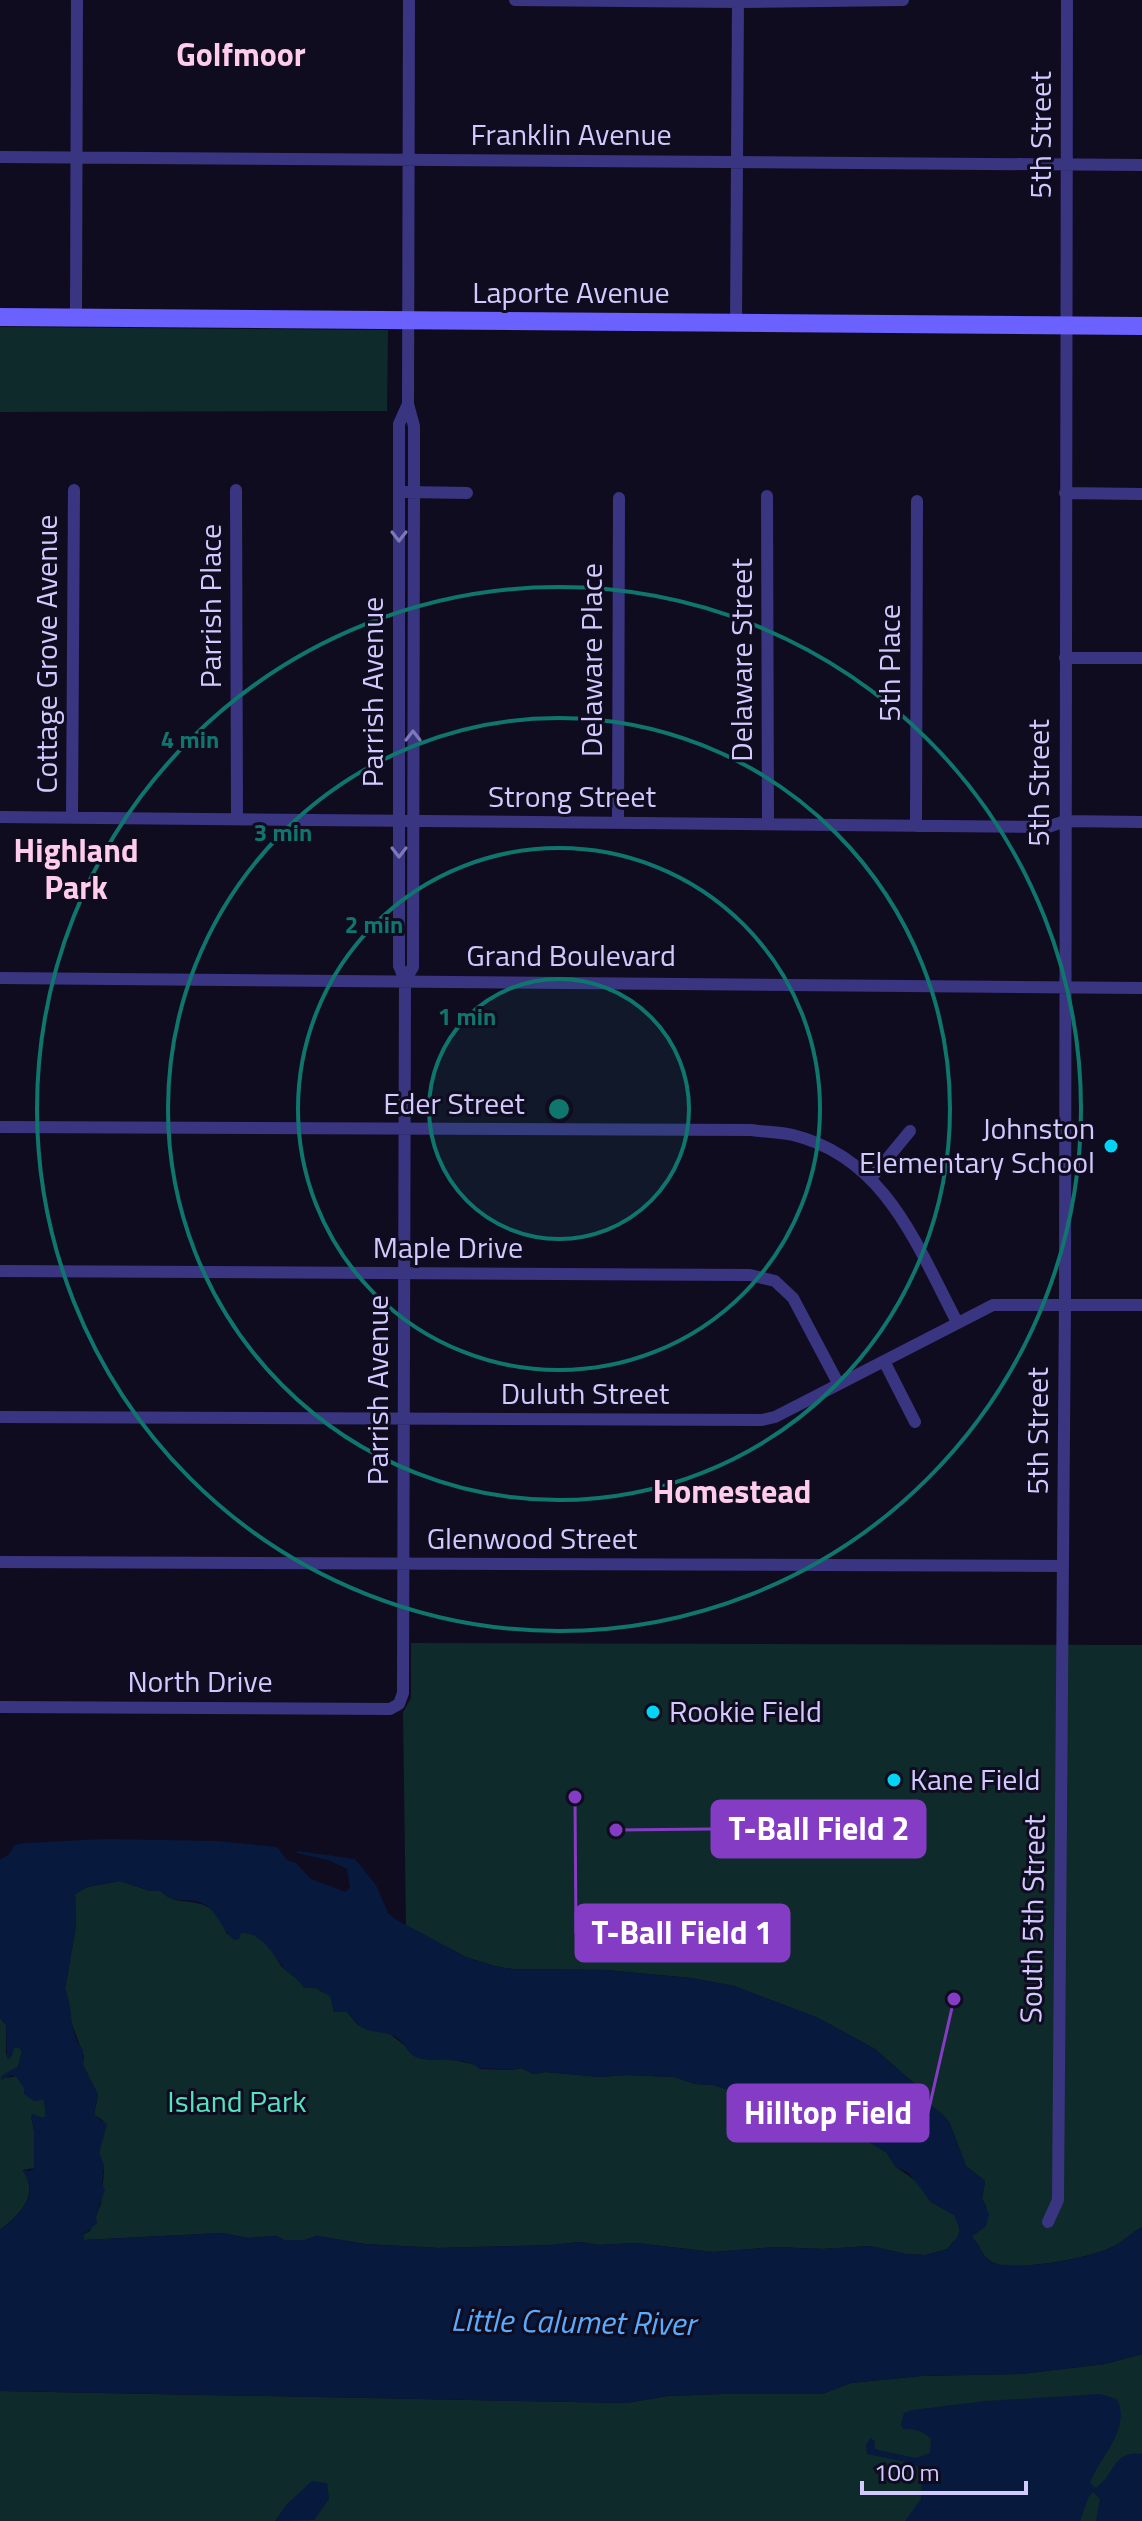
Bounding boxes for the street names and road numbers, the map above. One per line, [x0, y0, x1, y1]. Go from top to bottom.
street label: 5th Street [1017, 71, 1063, 199]
street label: Franklin Avenue [470, 111, 672, 157]
street label: Laporte Avenue [472, 269, 670, 315]
street label: Cottage Grove Avenue [23, 515, 69, 793]
street label: Parrish Place [187, 524, 233, 688]
street label: Delaware Street [718, 558, 764, 762]
street label: Delaware Place [568, 563, 614, 757]
street label: Parrish Avenue [349, 597, 395, 787]
street label: 5th Place [866, 604, 912, 722]
street label: 5th Street [1015, 719, 1061, 847]
street label: Strong Street [488, 773, 656, 819]
street label: Grand Boulevard [466, 932, 676, 978]
street label: Eder Street [383, 1080, 525, 1126]
street label: Maple Drive [373, 1224, 523, 1270]
street label: Parrish Avenue [354, 1295, 400, 1485]
street label: 5th Street [1014, 1367, 1060, 1495]
street label: Duluth Street [501, 1370, 670, 1416]
street label: Glenwood Street [427, 1515, 638, 1561]
street label: North Drive [127, 1658, 273, 1704]
street label: South 5th Street [1007, 1814, 1057, 2024]

